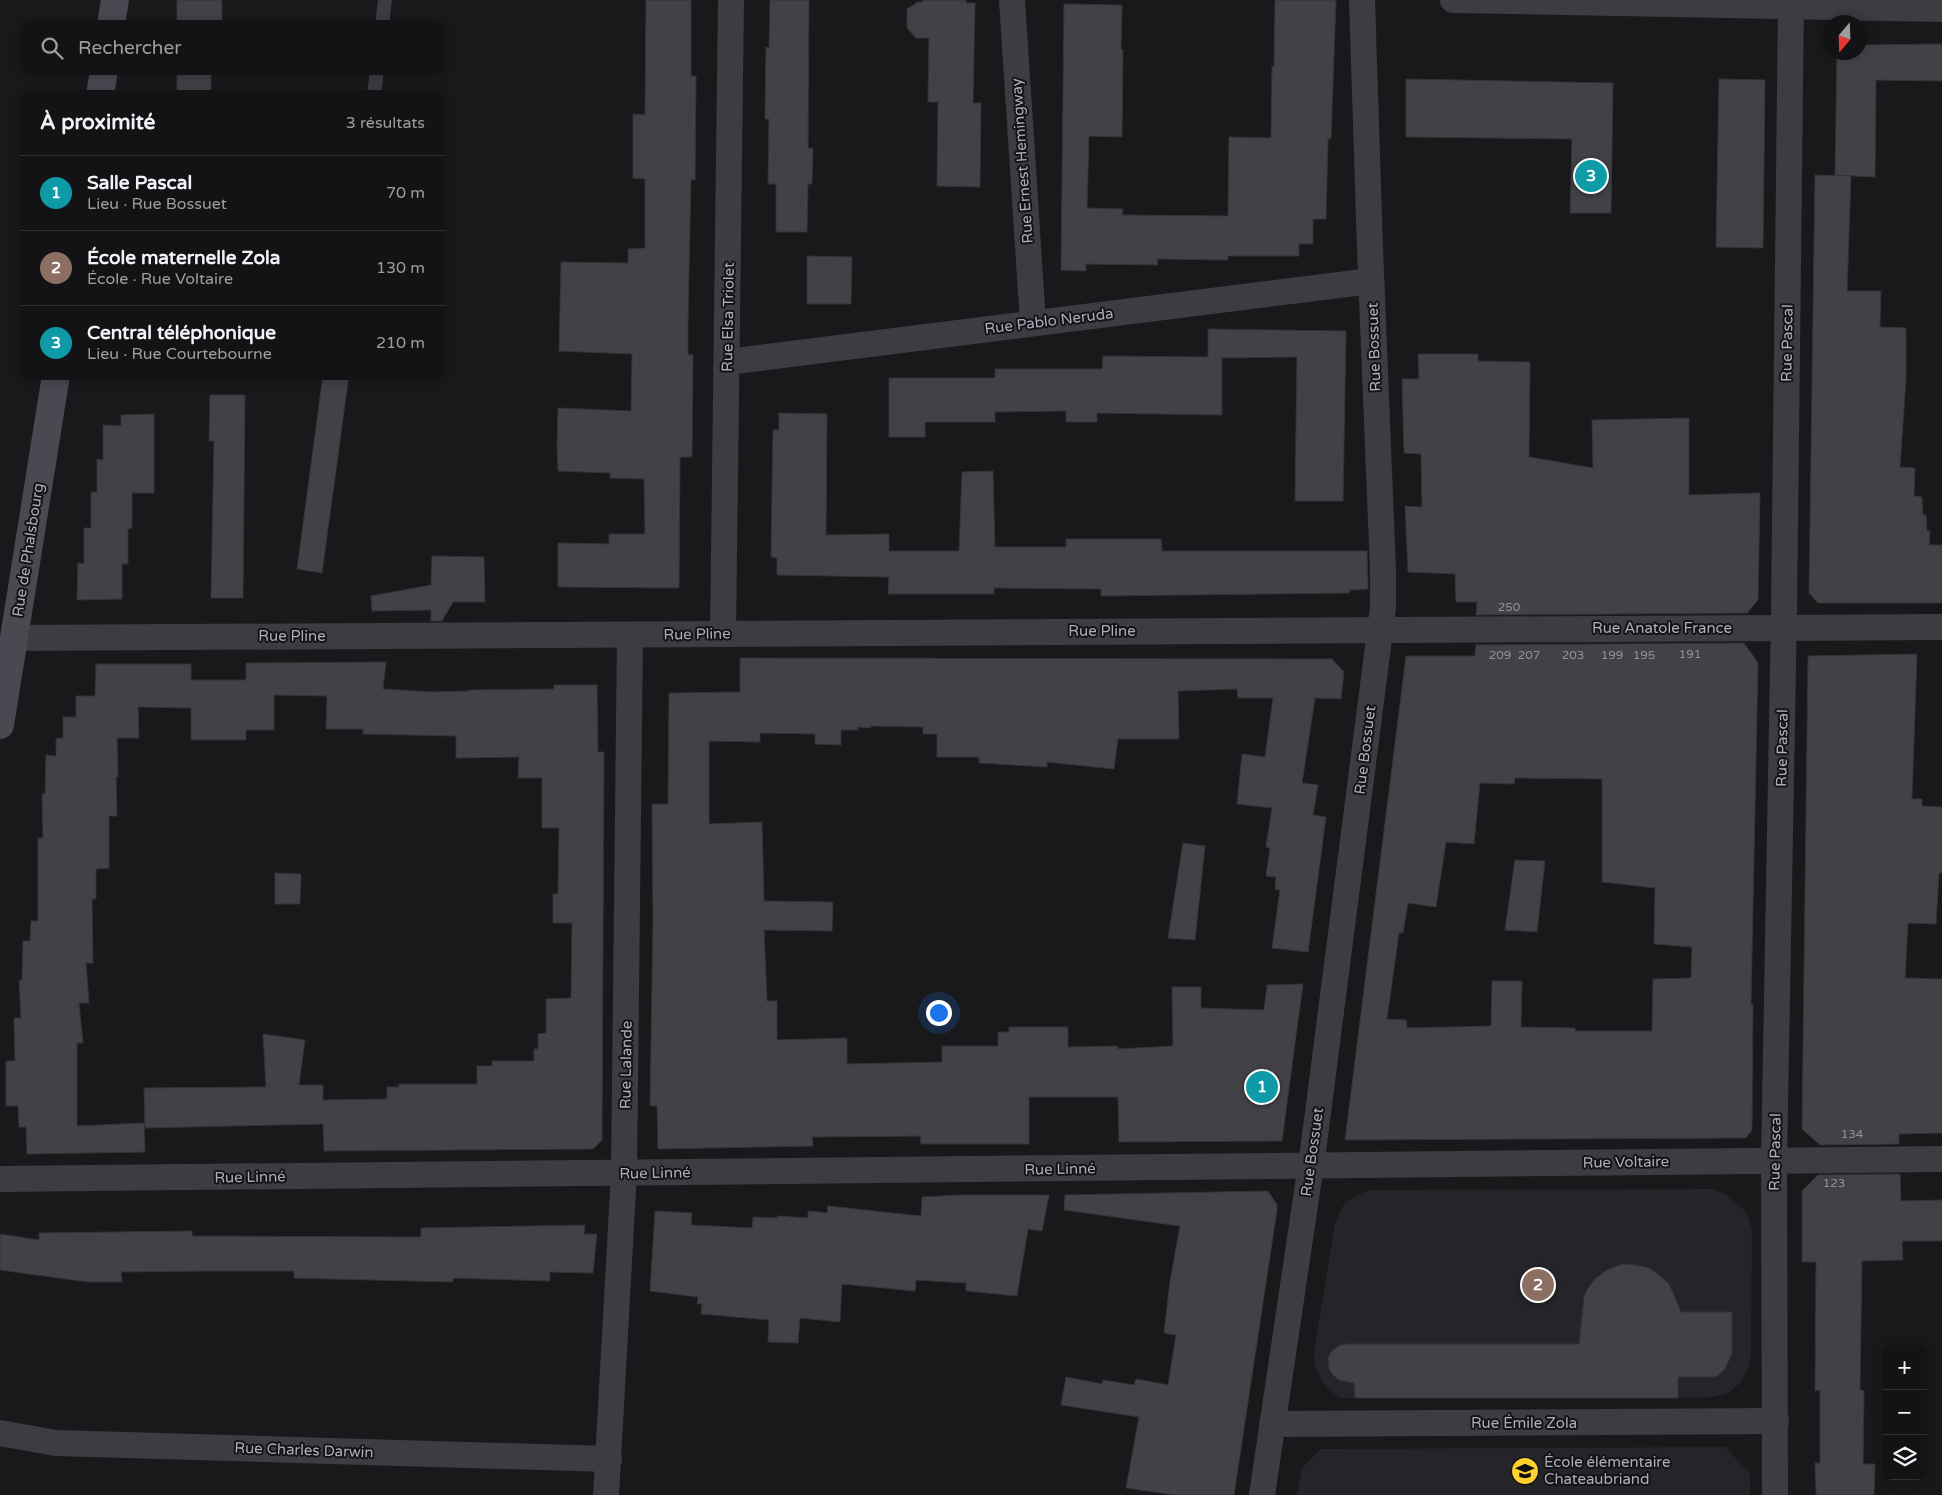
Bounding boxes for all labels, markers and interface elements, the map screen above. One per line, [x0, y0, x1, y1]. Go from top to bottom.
north arrow [1822, 15, 1867, 60]
search box [20, 20, 445, 75]
icon: search [38, 34, 66, 62]
text: Rechercher [78, 37, 181, 59]
street label: Rue Ernest Hemingway [1007, 78, 1037, 244]
text: À proximité [40, 110, 155, 135]
text: 3 résultats [346, 113, 425, 133]
pin: 3 [1575, 157, 1607, 195]
text: Salle Pascal [87, 172, 192, 194]
text: 1 [51, 183, 61, 203]
text: 70 m [386, 183, 425, 203]
text: Lieu · Rue Bossuet [87, 194, 227, 214]
text: École maternelle Zola [87, 247, 281, 269]
text: 2 [51, 258, 61, 278]
text: 130 m [376, 258, 425, 278]
street label: Rue Elsa Triolet [718, 262, 738, 372]
text: École · Rue Voltaire [87, 269, 233, 289]
street label: Rue Bossuet [1363, 302, 1385, 392]
street label: Rue Pablo Neruda [984, 304, 1114, 338]
street label: Rue Pascal [1777, 304, 1797, 382]
text: Central téléphonique [87, 322, 276, 344]
text: 3 [51, 333, 61, 353]
text: 210 m [376, 333, 425, 353]
text: Lieu · Rue Courtebourne [87, 344, 272, 364]
street label: Rue de Phalsbourg [9, 482, 47, 618]
house number: 250 [1498, 600, 1521, 614]
street label: Rue Anatole France [1592, 619, 1732, 637]
street label: Rue Pline [1068, 622, 1136, 640]
street label: Rue Pline [663, 624, 731, 644]
street label: Rue Pline [258, 627, 326, 645]
house number: 191 [1679, 647, 1701, 661]
house number: 209 [1489, 648, 1511, 662]
house number: 207 [1518, 648, 1540, 662]
house number: 203 [1562, 648, 1584, 662]
house number: 199 [1601, 648, 1623, 662]
house number: 195 [1633, 648, 1655, 662]
street label: Rue Bossuet [1351, 704, 1379, 795]
street label: Rue Pascal [1772, 709, 1792, 787]
your location [926, 1000, 952, 1026]
street label: Rue Lalande [616, 1021, 636, 1109]
pin: 1 [1246, 1068, 1278, 1106]
street label: Rue Bossuet [1297, 1106, 1327, 1198]
street label: Rue Pascal [1765, 1113, 1785, 1191]
house number: 134 [1841, 1127, 1864, 1141]
street label: Rue Voltaire [1583, 1152, 1669, 1172]
street label: Rue Linné [1024, 1159, 1096, 1179]
street label: Rue Linné [619, 1163, 691, 1183]
street label: Rue Linné [214, 1167, 286, 1187]
house number: 123 [1823, 1176, 1845, 1190]
pin: 2 [1522, 1266, 1554, 1304]
map controls [1882, 1345, 1927, 1480]
button: + [1882, 1345, 1927, 1390]
button: − [1882, 1390, 1927, 1435]
street label: Rue Émile Zola [1471, 1414, 1577, 1432]
button: layers [1882, 1435, 1927, 1480]
street label: Rue Charles Darwin [234, 1439, 374, 1461]
place label: École élémentaire Chateaubriand [1544, 1453, 1670, 1488]
school or university icon: École élémentaire Chateaubriand [1510, 1456, 1540, 1486]

